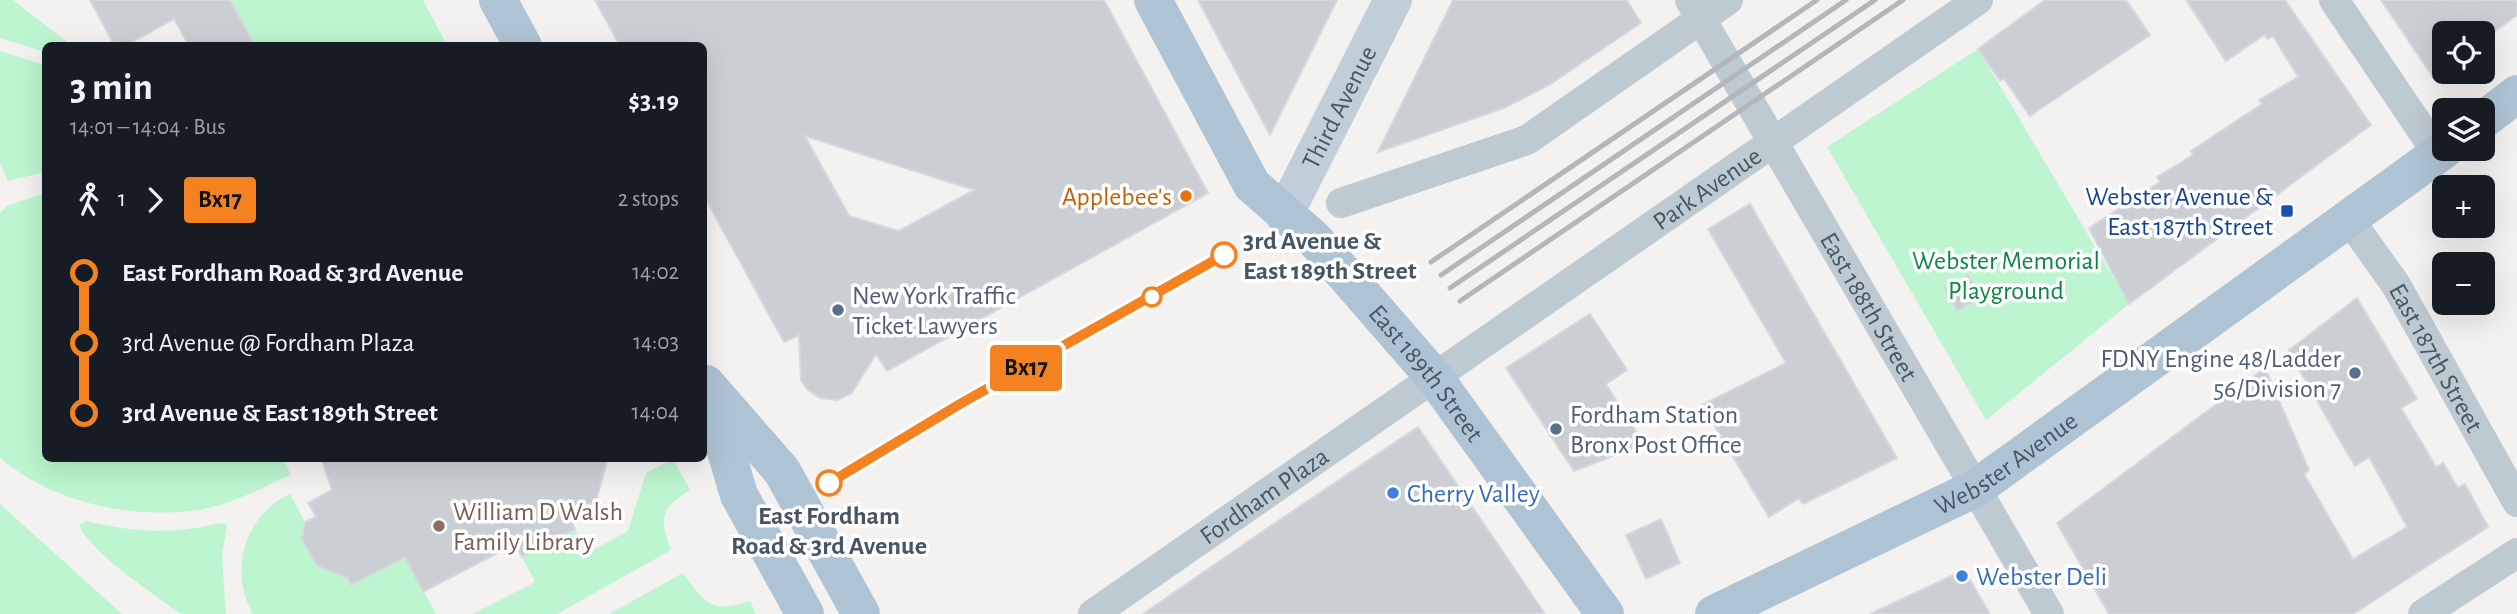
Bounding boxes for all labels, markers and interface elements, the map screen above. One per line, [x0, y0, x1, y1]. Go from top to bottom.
map controls [2432, 21, 2495, 315]
button: locate [2432, 21, 2495, 84]
street label: Third Avenue [1298, 42, 1382, 173]
text: 3 min [70, 69, 153, 107]
text: $3.19 [628, 88, 679, 114]
button: layers [2432, 98, 2495, 161]
text: 14:01 – 14:04 · Bus [70, 116, 226, 139]
street label: Park Avenue [1649, 143, 1766, 235]
button: + [2432, 175, 2495, 238]
icon: walk [70, 181, 108, 219]
icon: forward [136, 181, 174, 219]
place label: Applebee's [1062, 184, 1172, 210]
place label: Webster Avenue & East 187th Street [2085, 184, 2273, 240]
text: 1 [118, 188, 126, 211]
text: Bx17 [198, 188, 242, 212]
text: 2 stops [618, 188, 679, 211]
marker: Applebee's [1178, 188, 1194, 204]
marker: Webster Avenue & East 187th Street [2279, 203, 2295, 219]
place label: 3rd Avenue & East 189th Street [1243, 228, 1417, 284]
street label: East 188th Street [1815, 228, 1922, 386]
marker: 3rd Avenue & East 189th Street [1211, 242, 1237, 268]
park label: Webster Memorial Playground [1912, 248, 2100, 304]
button: − [2432, 252, 2495, 315]
text: East Fordham Road & 3rd Avenue [122, 260, 464, 286]
text: 14:02 [632, 261, 679, 284]
street label: East 187th Street [2384, 279, 2487, 437]
place label: New York Traffic Ticket Lawyers [852, 283, 1015, 339]
unlabelled marker [1142, 287, 1162, 307]
street label: East 189th Street [1363, 300, 1488, 447]
marker: New York Traffic Ticket Lawyers [830, 302, 846, 318]
text: 3rd Avenue @ Fordham Plaza [122, 330, 414, 356]
text: 14:03 [633, 331, 679, 354]
line badge: Bx17 [977, 345, 1075, 391]
place label: FDNY Engine 48/Ladder 56/Division 7 [2100, 346, 2342, 402]
text: Bx17 [1004, 356, 1048, 380]
marker: FDNY Engine 48/Ladder 56/Division 7 [2347, 365, 2363, 381]
text: 3rd Avenue & East 189th Street [122, 400, 438, 426]
text: 14:04 [632, 401, 679, 424]
place label: Fordham Station Bronx Post Office [1570, 402, 1742, 458]
street label: Webster Avenue [1931, 407, 2082, 520]
marker: Fordham Station Bronx Post Office [1548, 421, 1564, 437]
street label: Fordham Plaza [1195, 443, 1333, 550]
marker: East Fordham Road & 3rd Avenue [816, 470, 842, 496]
place label: Cherry Valley [1407, 481, 1540, 507]
marker: Cherry Valley [1385, 485, 1401, 501]
place label: William D Walsh Family Library [453, 499, 623, 555]
place label: East Fordham Road & 3rd Avenue [731, 503, 927, 559]
marker: William D Walsh Family Library [431, 518, 447, 534]
place label: Webster Deli [1976, 564, 2107, 590]
marker: Webster Deli [1954, 568, 1970, 584]

